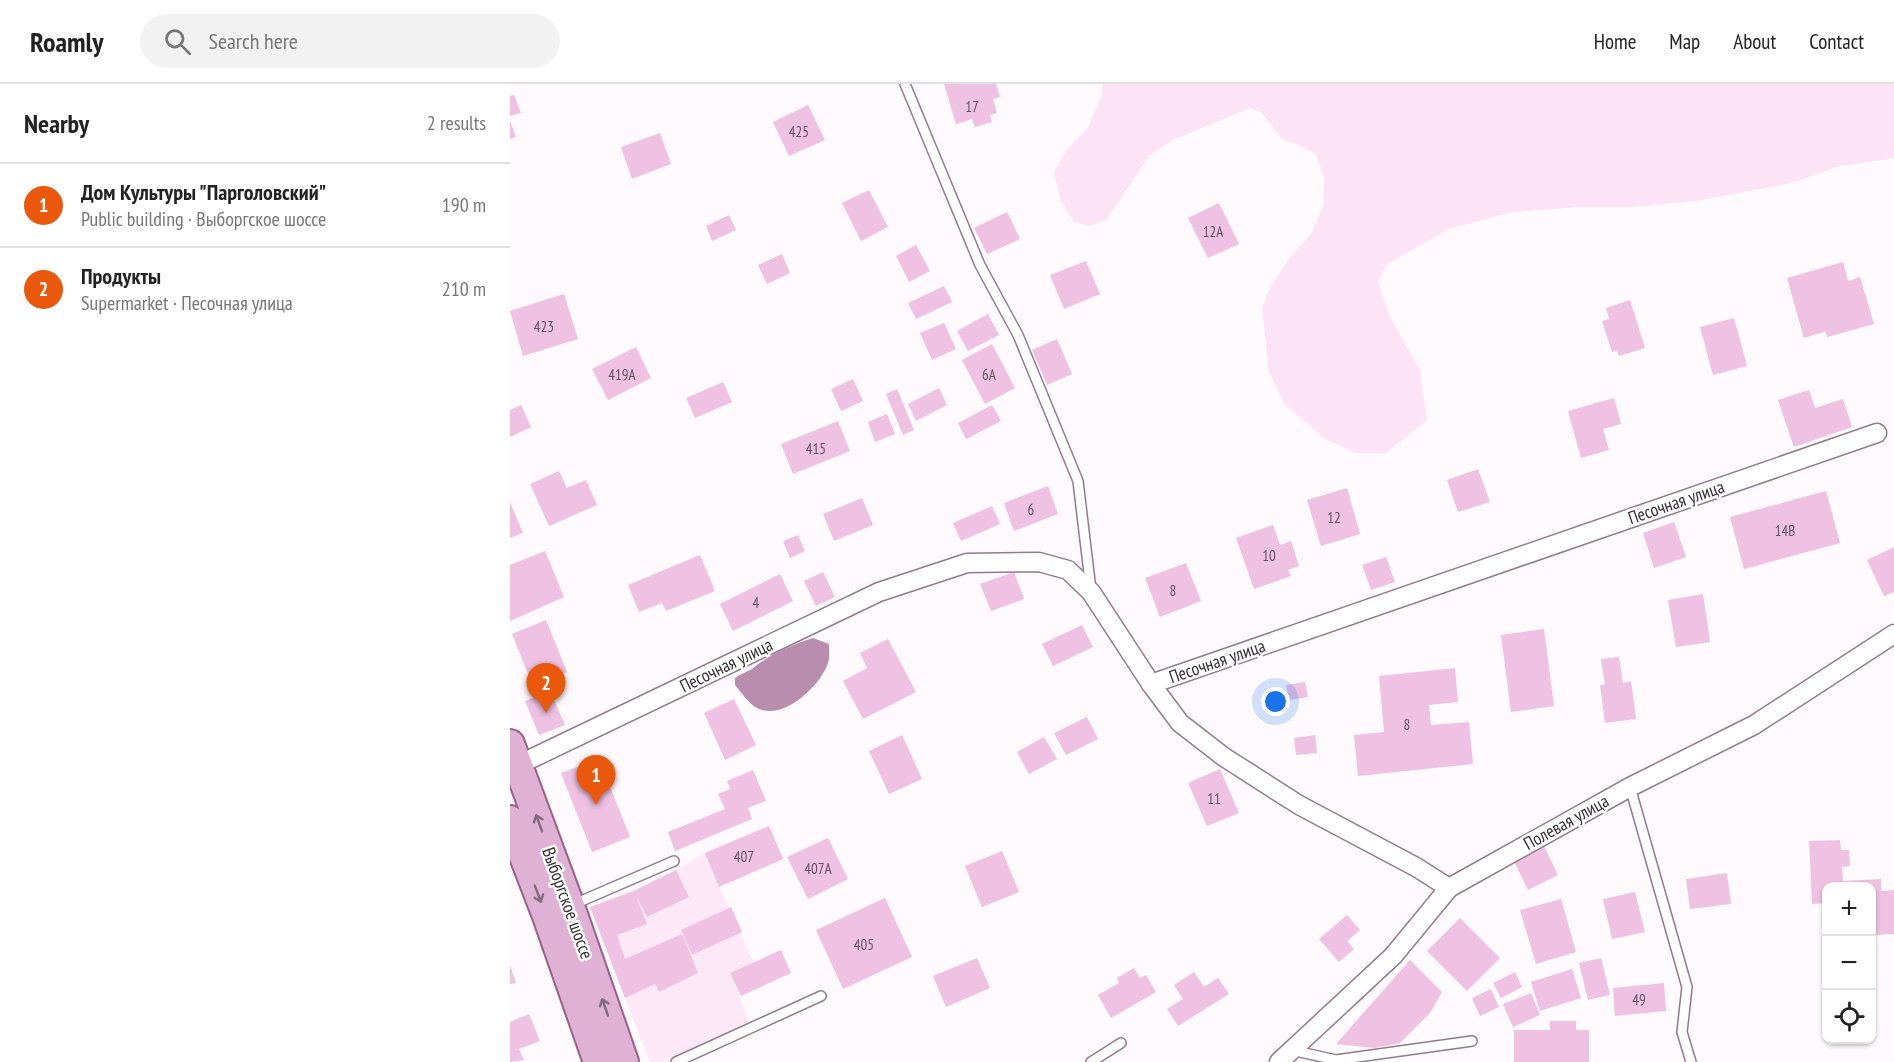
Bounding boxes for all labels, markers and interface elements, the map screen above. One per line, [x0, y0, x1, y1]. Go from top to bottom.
search box [140, 14, 560, 68]
text: Roamly [30, 23, 104, 60]
icon: search [161, 25, 194, 58]
text: Search here [209, 27, 298, 55]
text: Home [1594, 28, 1636, 55]
text: Map [1669, 28, 1700, 55]
text: About [1733, 28, 1776, 55]
text: Contact [1809, 28, 1864, 55]
house number: 17 [965, 97, 979, 116]
text: Nearby [24, 107, 89, 140]
text: 2 results [427, 110, 486, 136]
house number: 425 [789, 122, 809, 141]
text: Дом Культуры "Парголовский" [81, 178, 326, 206]
text: 1 [39, 192, 48, 218]
text: 190 m [442, 192, 486, 218]
text: Public building · Выборгское шоссе [81, 206, 326, 232]
house number: 12А [1203, 222, 1224, 241]
text: Продукты [81, 262, 161, 290]
text: 2 [39, 276, 48, 302]
text: 210 m [442, 276, 486, 302]
text: Supermarket · Песочная улица [81, 290, 293, 316]
house number: 423 [534, 317, 554, 336]
house number: 419А [608, 365, 637, 384]
house number: 6А [982, 365, 997, 384]
house number: 415 [806, 439, 826, 458]
street label: Песочная улица [1625, 475, 1727, 529]
house number: 6 [1028, 500, 1035, 519]
house number: 12 [1327, 508, 1341, 527]
house number: 14В [1775, 521, 1795, 540]
house number: 10 [1262, 546, 1276, 565]
house number: 8 [1170, 581, 1176, 600]
house number: 4 [753, 593, 760, 612]
street label: Песочная улица [676, 633, 776, 697]
street label: Песочная улица [1166, 634, 1268, 688]
pin: 2 [526, 664, 566, 713]
your location [1261, 687, 1290, 716]
house number: 8 [1404, 715, 1410, 734]
pin: 1 [576, 756, 616, 805]
house number: 11 [1207, 789, 1221, 808]
street label: Полевая улица [1519, 789, 1613, 855]
one-way arrow [533, 814, 544, 833]
street label: Выборгское шоссе [537, 844, 599, 962]
house number: 407 [734, 847, 754, 866]
house number: 407А [804, 859, 833, 878]
map controls [1822, 882, 1876, 1044]
button: + [1822, 882, 1876, 936]
one-way arrow [534, 884, 545, 903]
house number: 405 [854, 935, 874, 954]
button: − [1822, 936, 1876, 990]
house number: 49 [1632, 990, 1646, 1009]
button: locate [1822, 990, 1876, 1044]
one-way arrow [599, 998, 610, 1017]

